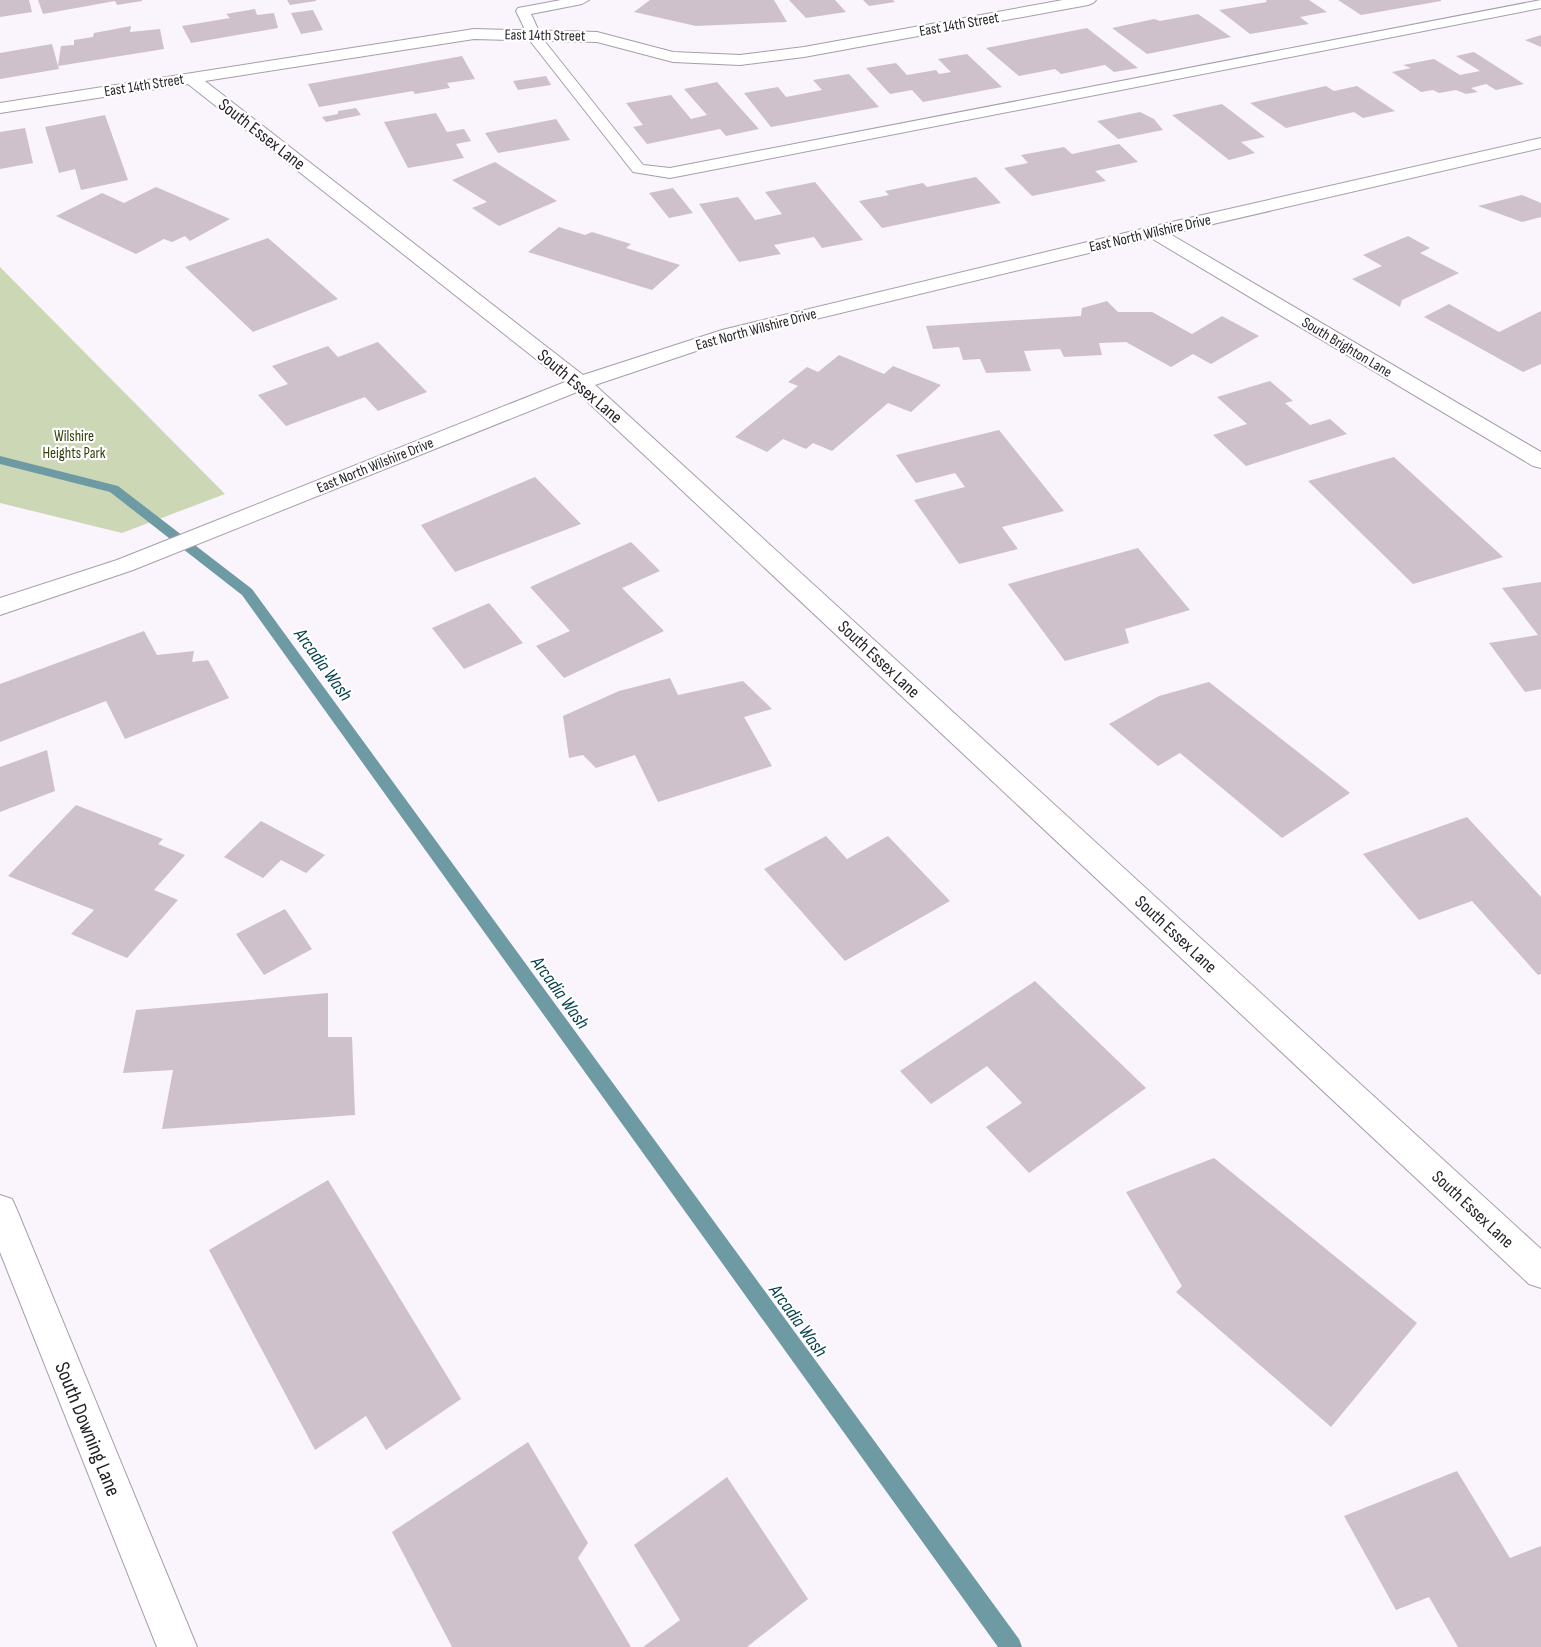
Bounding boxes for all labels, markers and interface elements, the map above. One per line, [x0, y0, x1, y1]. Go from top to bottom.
street label: East 14th Street [918, 8, 1001, 41]
street label: East 14th Street [505, 25, 586, 46]
street label: East 14th Street [103, 70, 186, 101]
street label: South Essex Lane [214, 94, 309, 175]
street label: East North Wilshire Drive [1087, 210, 1213, 257]
street label: East North Wilshire Drive [694, 304, 819, 355]
street label: South Brighton Lane [1298, 313, 1395, 382]
street label: South Essex Lane [533, 345, 626, 428]
park label: Wilshire Heights Park [42, 427, 106, 463]
street label: East North Wilshire Drive [314, 433, 436, 498]
street label: South Essex Lane [833, 616, 924, 703]
water label: Arcadia Wash [288, 623, 357, 706]
street label: South Essex Lane [1130, 891, 1221, 978]
water label: Arcadia Wash [525, 951, 594, 1034]
street label: South Essex Lane [1427, 1166, 1518, 1253]
water label: Arcadia Wash [763, 1279, 832, 1362]
street label: South Downing Lane [49, 1358, 126, 1500]

